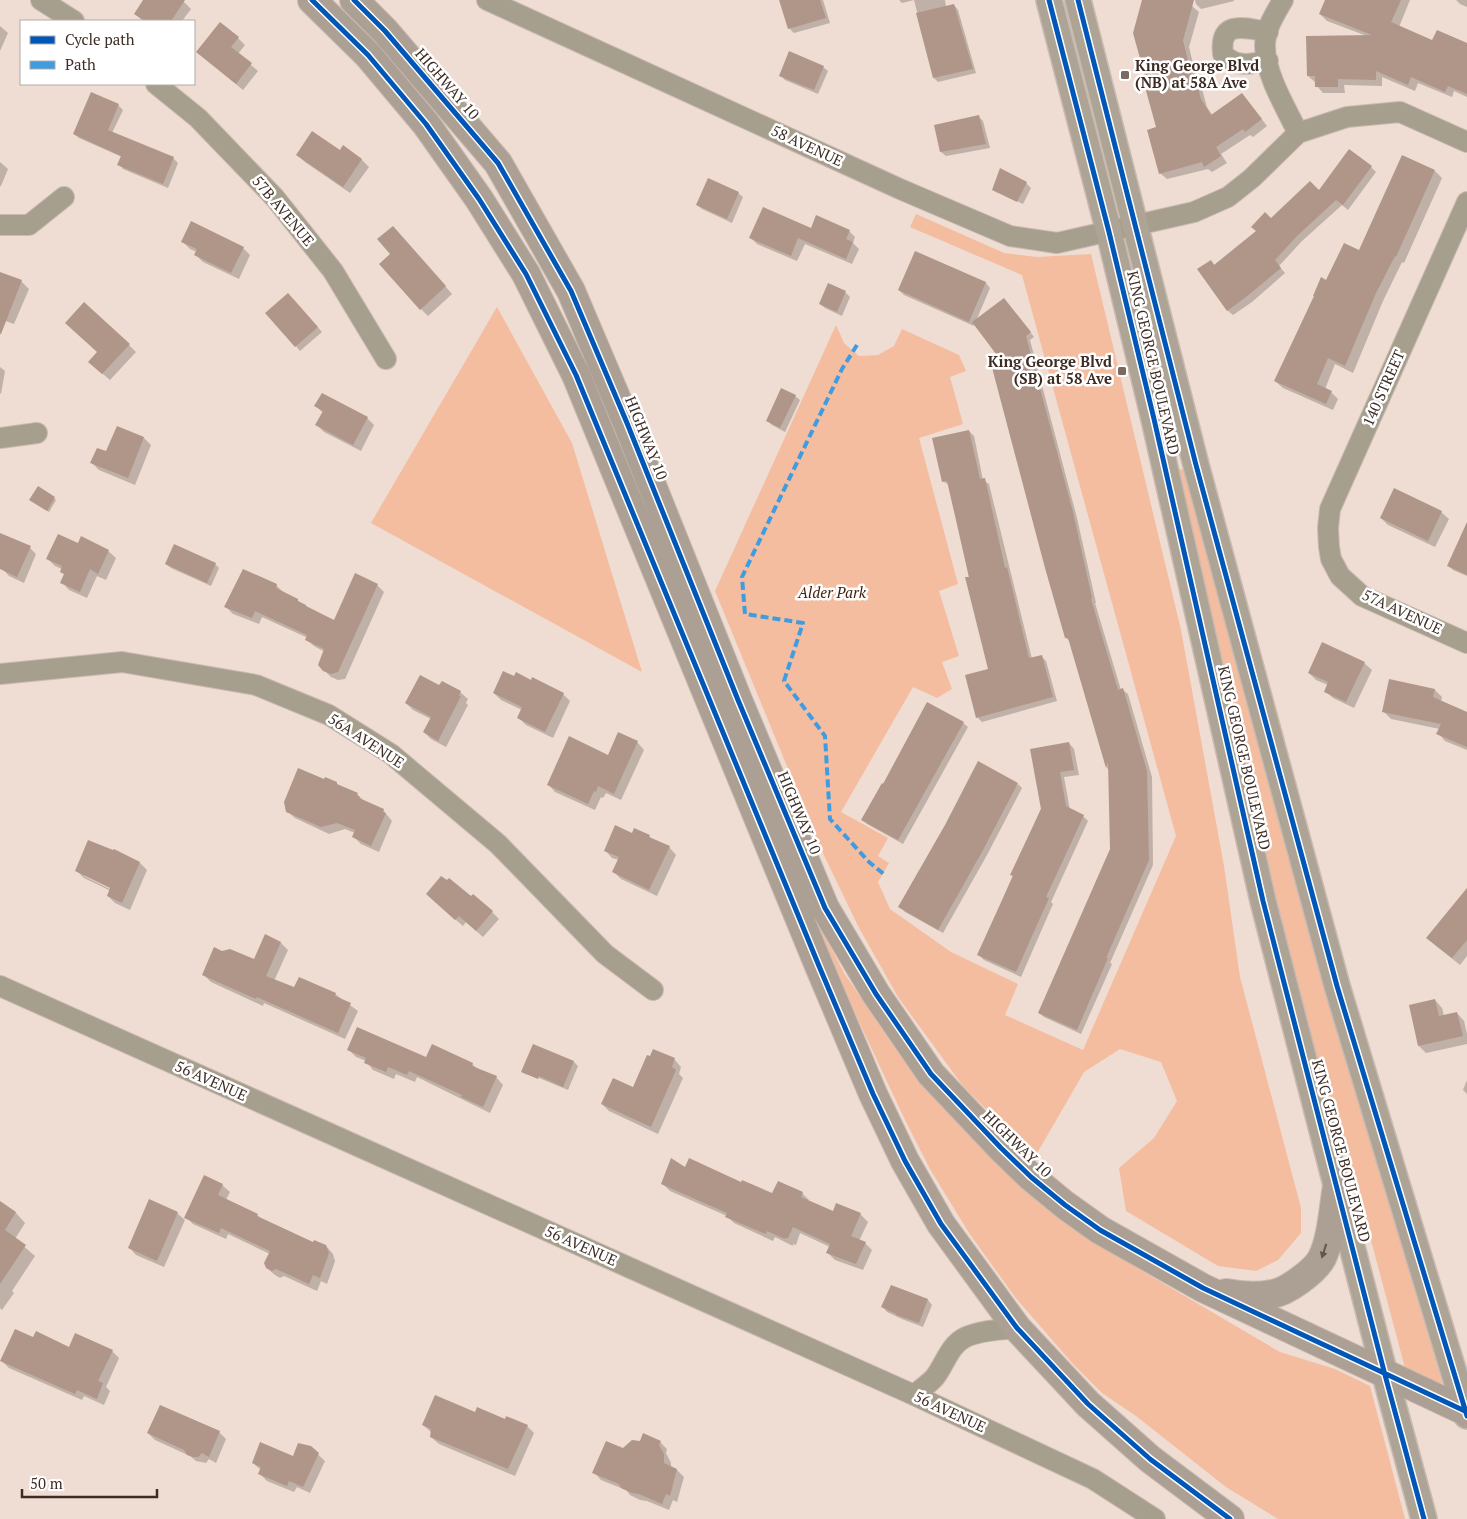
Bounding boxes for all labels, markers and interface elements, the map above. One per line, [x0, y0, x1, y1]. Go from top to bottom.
legend [20, 20, 195, 85]
text: Cycle path [65, 29, 135, 49]
street label: HIGHWAY 10 [411, 43, 484, 123]
text: Path [65, 54, 96, 74]
place label: King George Blvd (NB) at 58A Ave [1135, 55, 1259, 92]
marker: King George Blvd (NB) at 58A Ave [1119, 69, 1131, 81]
street label: 58 AVENUE [768, 120, 846, 170]
street label: 57B AVENUE [248, 171, 319, 250]
street label: KING GEORGE BOULEVARD [1123, 269, 1185, 457]
street label: 140 STREET [1357, 346, 1409, 429]
place label: King George Blvd (SB) at 58 Ave [988, 351, 1112, 388]
marker: King George Blvd (SB) at 58 Ave [1116, 365, 1128, 377]
street label: HIGHWAY 10 [621, 393, 673, 482]
park label: Alder Park [797, 582, 867, 602]
street label: 57A AVENUE [1359, 584, 1446, 638]
street label: KING GEORGE BOULEVARD [1214, 664, 1276, 852]
street label: 56A AVENUE [325, 708, 408, 772]
street label: HIGHWAY 10 [773, 768, 826, 857]
street label: 56 AVENUE [172, 1055, 251, 1105]
street label: KING GEORGE BOULEVARD [1308, 1057, 1376, 1244]
street label: HIGHWAY 10 [979, 1105, 1056, 1181]
street label: 56 AVENUE [542, 1220, 621, 1270]
one-way arrow [1320, 1243, 1327, 1258]
street label: 56 AVENUE [911, 1386, 989, 1436]
scale bar [22, 1466, 158, 1498]
text: 50 m [30, 1473, 63, 1493]

